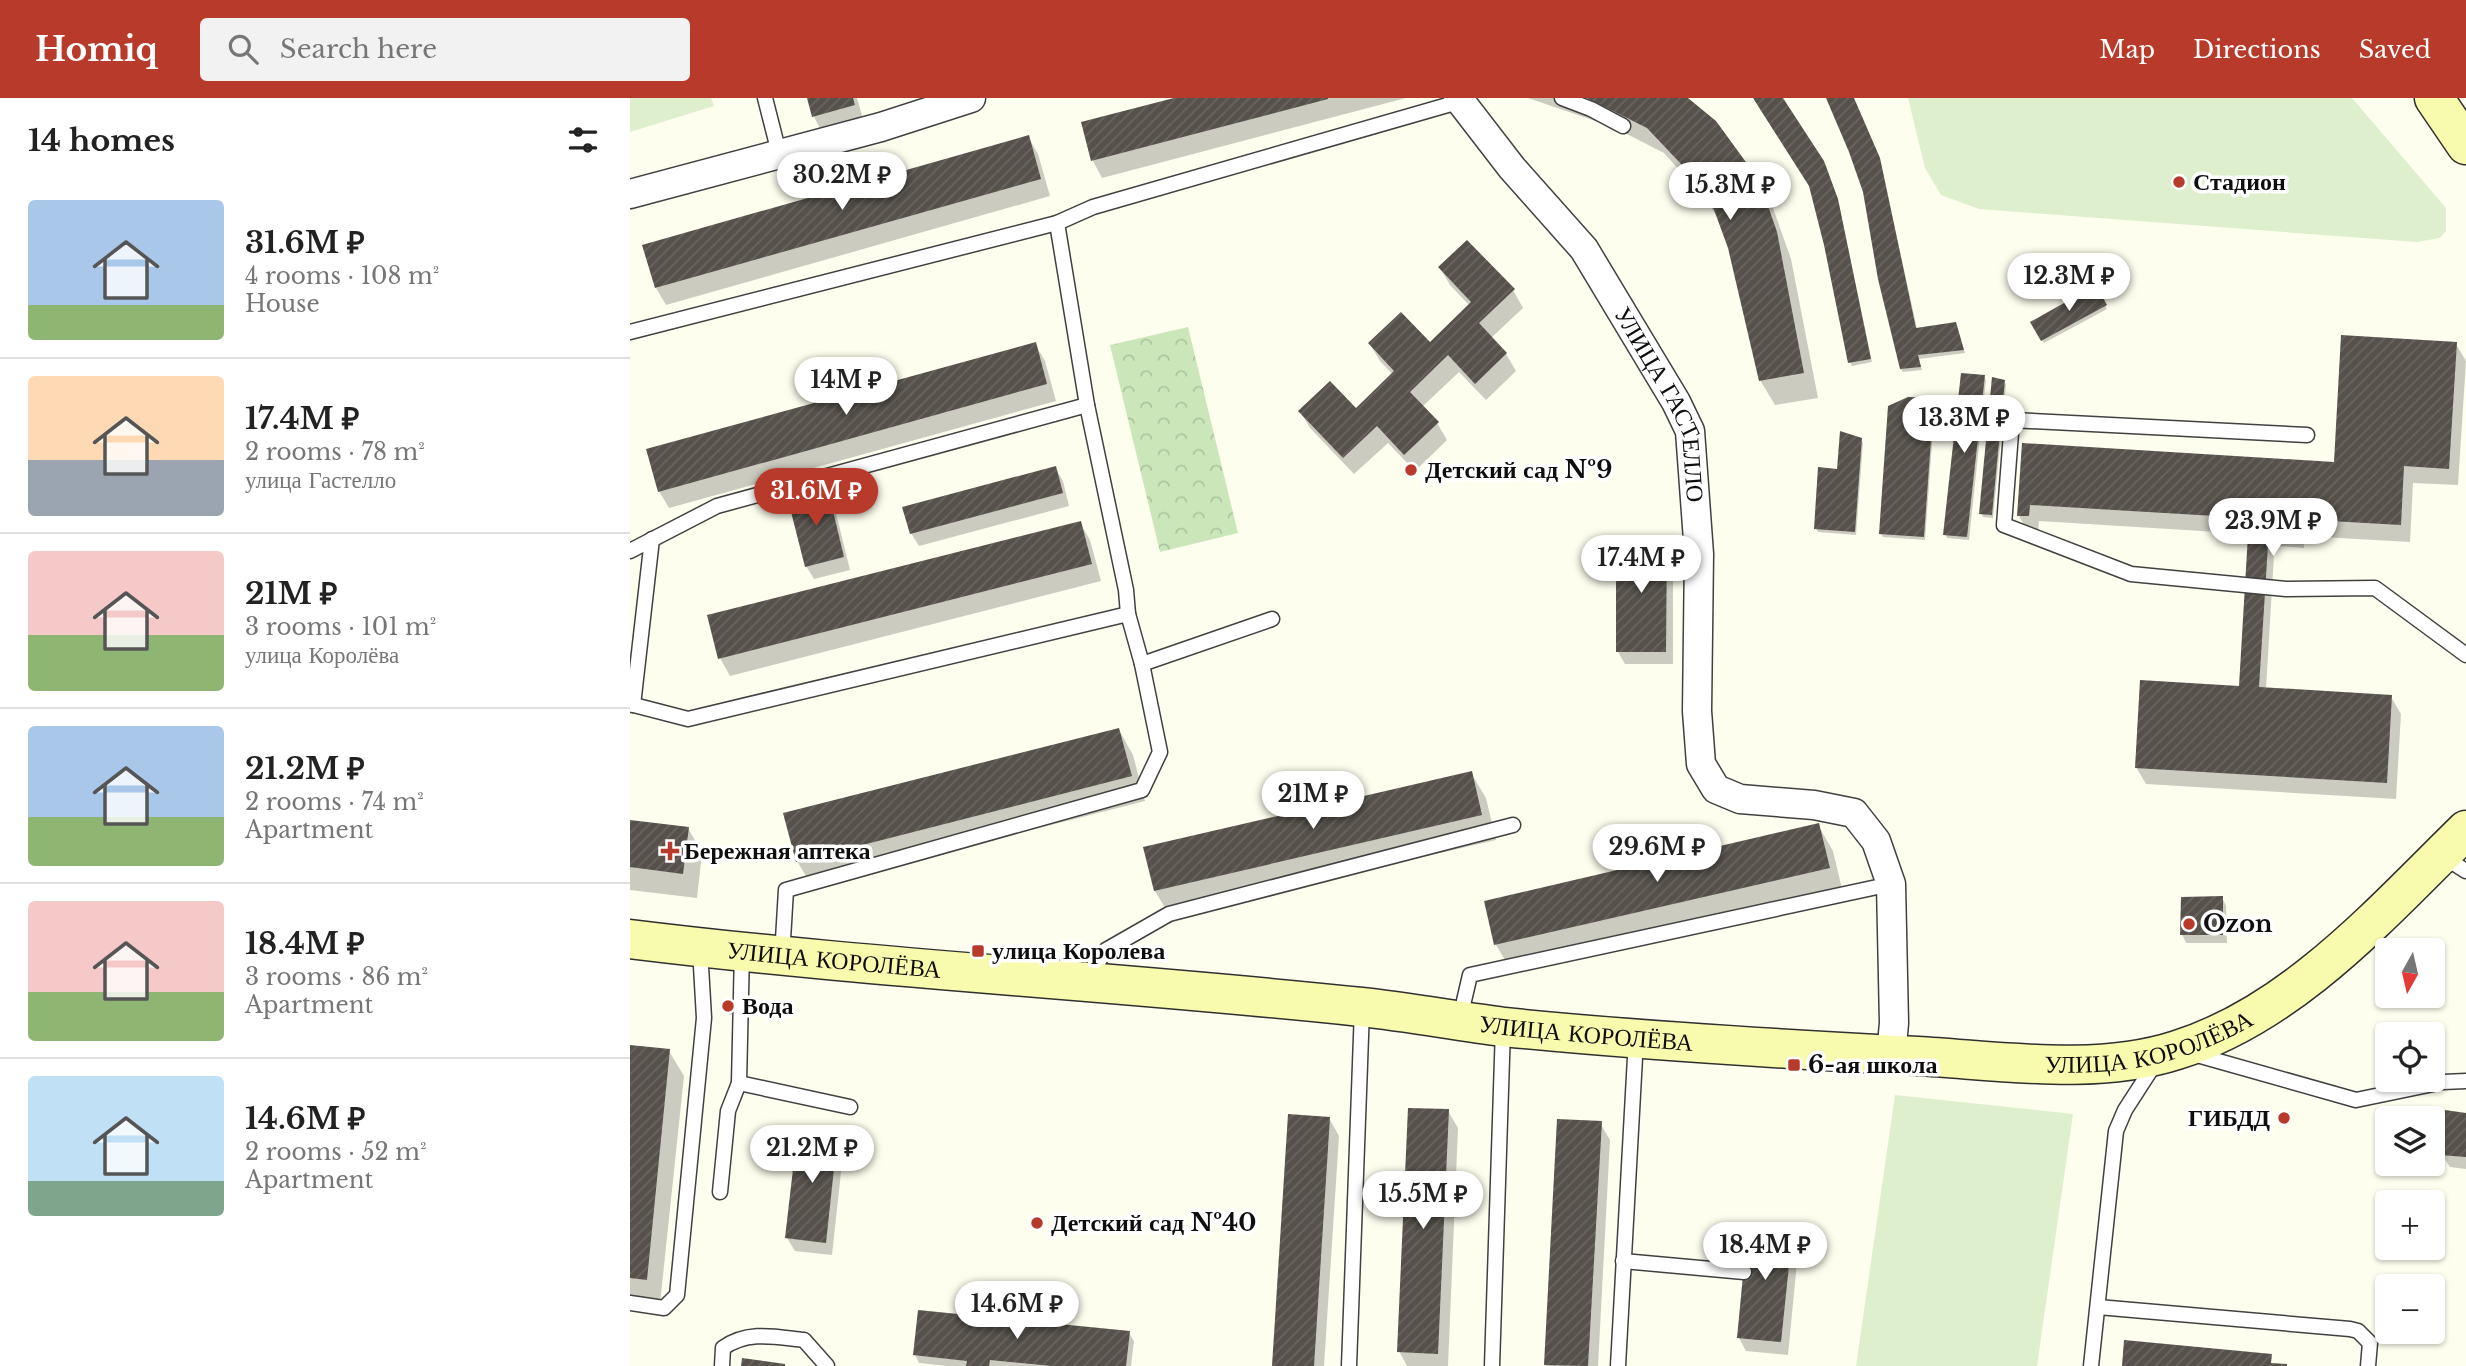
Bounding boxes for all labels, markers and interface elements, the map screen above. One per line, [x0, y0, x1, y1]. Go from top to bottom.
search box [200, 18, 690, 81]
text: Homiq [35, 29, 158, 70]
icon: search [224, 30, 262, 68]
text: Search here [280, 33, 437, 65]
text: Map [2099, 35, 2155, 64]
text: Directions [2193, 35, 2321, 64]
text: Saved [2359, 35, 2431, 64]
icon: filters [564, 121, 602, 159]
text: 14 homes [28, 122, 175, 159]
pin: 30.2M ₽ [777, 152, 907, 212]
text: 30.2M ₽ [793, 161, 891, 189]
pin: 15.3M ₽ [1665, 162, 1795, 222]
place label: Стадион [2193, 167, 2286, 196]
text: 15.3M ₽ [1685, 171, 1775, 199]
marker: Стадион [2171, 174, 2187, 190]
text: 31.6M ₽ [245, 224, 365, 261]
icon: home [84, 228, 168, 312]
pin: 12.3M ₽ [2004, 254, 2134, 313]
text: 4 rooms · 108 m² [245, 262, 439, 290]
text: 12.3M ₽ [2023, 262, 2115, 290]
text: House [245, 290, 320, 318]
street label: УЛИЦА ГАСТЕЛЛО [1608, 302, 1710, 503]
pin: 14M ₽ [797, 358, 895, 417]
text: 14M ₽ [810, 366, 882, 394]
pin: 13.3M ₽ [1899, 396, 2029, 455]
text: 17.4M ₽ [245, 400, 359, 437]
icon: home [84, 404, 168, 488]
text: 13.3M ₽ [1918, 404, 2010, 432]
text: 2 rooms · 78 m² [245, 438, 425, 466]
place label: Детский сад №9 [1425, 455, 1612, 484]
marker: Детский сад №9 [1403, 462, 1419, 478]
text: улица Гастелло [245, 466, 396, 494]
pin: 31.6M ₽ [751, 468, 881, 528]
text: 31.6M ₽ [770, 477, 862, 505]
pin: 23.9M ₽ [2208, 498, 2338, 558]
text: 23.9M ₽ [2225, 507, 2321, 535]
pin: 17.4M ₽ [1576, 536, 1706, 595]
text: 17.4M ₽ [1597, 544, 1685, 572]
text: 21M ₽ [245, 575, 337, 612]
icon: home [84, 579, 168, 663]
text: 3 rooms · 101 m² [245, 613, 436, 641]
text: улица Королёва [245, 641, 399, 669]
text: 21.2M ₽ [245, 750, 365, 787]
icon: home [84, 754, 168, 838]
pin: 21M ₽ [1264, 772, 1362, 831]
text: 21M ₽ [1278, 780, 1348, 808]
text: 2 rooms · 74 m² [245, 788, 424, 816]
text: Apartment [245, 816, 373, 844]
pin: 29.6M ₽ [1592, 824, 1722, 884]
text: 29.6M ₽ [1609, 833, 1705, 861]
place label: Бережная аптека [684, 836, 871, 865]
marker: Бережная аптека [662, 843, 678, 859]
place label: Ozon [2203, 909, 2273, 938]
marker: Ozon [2181, 916, 2197, 932]
text: 18.4M ₽ [245, 925, 365, 962]
icon: home [84, 929, 168, 1013]
street label: УЛИЦА КОРОЛЁВА [725, 935, 943, 984]
place label: улица Королева [992, 936, 1165, 965]
north arrow [2375, 938, 2445, 1008]
map controls [2375, 938, 2445, 1344]
marker: улица Королева [970, 943, 986, 959]
text: 3 rooms · 86 m² [245, 963, 428, 991]
text: Apartment [245, 991, 373, 1019]
place label: Вода [742, 991, 793, 1020]
marker: Вода [720, 998, 736, 1014]
street label: УЛИЦА КОРОЛЁВА [2044, 1004, 2258, 1079]
street label: УЛИЦА КОРОЛЁВА [1477, 1009, 1695, 1057]
button: locate [2375, 1022, 2445, 1092]
place label: 6-ая школа [1808, 1050, 1937, 1079]
marker: 6-ая школа [1786, 1057, 1802, 1073]
text: 14.6M ₽ [245, 1100, 365, 1137]
place label: ГИБДД [2188, 1103, 2270, 1132]
icon: home [84, 1104, 168, 1188]
button: layers [2375, 1106, 2445, 1176]
marker: ГИБДД [2276, 1110, 2292, 1126]
pin: 21.2M ₽ [747, 1126, 877, 1185]
text: 21.2M ₽ [766, 1134, 858, 1162]
text: 2 rooms · 52 m² [245, 1138, 427, 1166]
text: Apartment [245, 1166, 373, 1194]
pin: 15.5M ₽ [1358, 1172, 1488, 1231]
text: 15.5M ₽ [1378, 1180, 1468, 1208]
button: + [2375, 1190, 2445, 1260]
place label: Детский сад №40 [1051, 1208, 1256, 1237]
marker: Детский сад №40 [1029, 1215, 1045, 1231]
pin: 18.4M ₽ [1700, 1222, 1830, 1282]
text: 18.4M ₽ [1719, 1231, 1811, 1259]
button: − [2375, 1274, 2445, 1344]
pin: 14.6M ₽ [952, 1282, 1082, 1341]
text: 14.6M ₽ [971, 1290, 1063, 1318]

